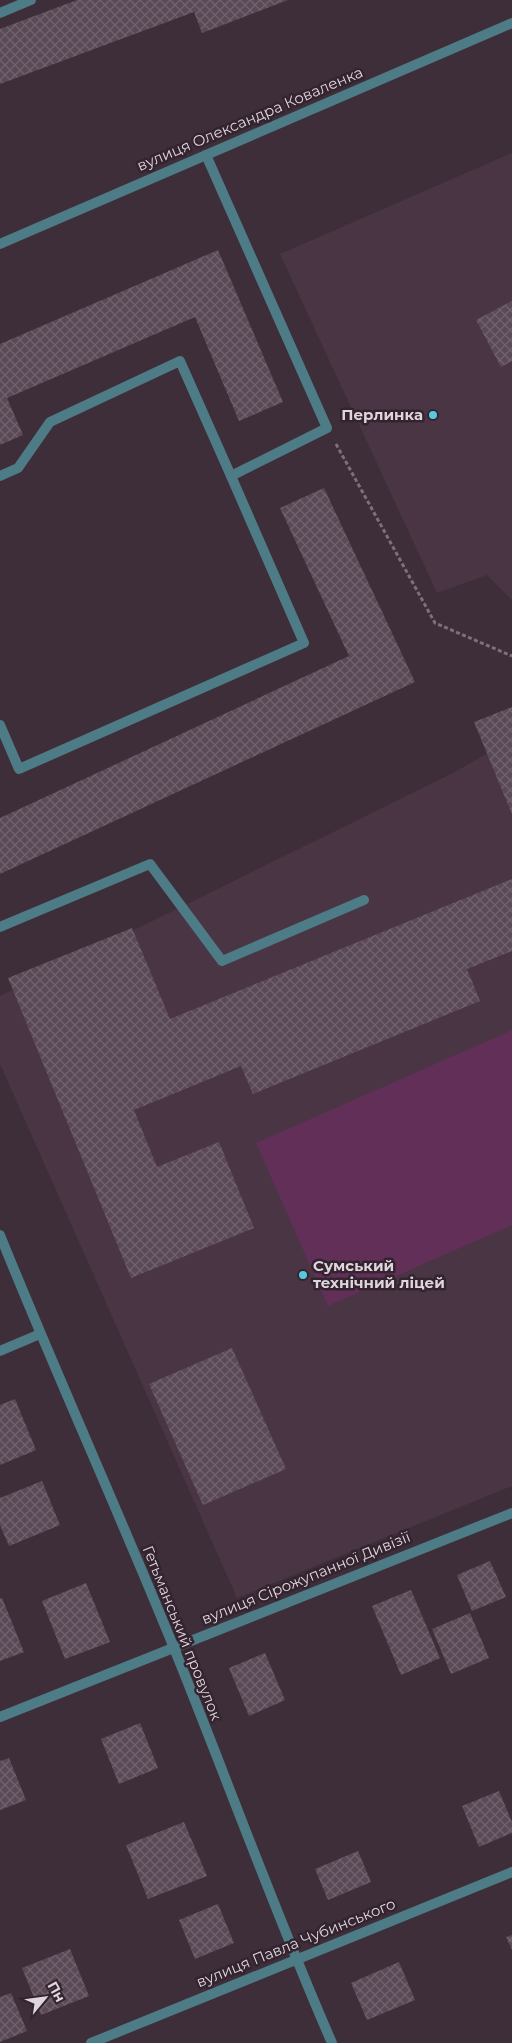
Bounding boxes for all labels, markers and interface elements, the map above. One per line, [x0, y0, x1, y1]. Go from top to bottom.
street label: вулиця Олександра Коваленка [134, 62, 366, 175]
place label: Перлинка [341, 405, 423, 424]
marker: Перлинка [427, 409, 439, 421]
place label: Сумський технічний ліцей [313, 1256, 445, 1292]
marker: Сумський технічний ліцей [297, 1269, 309, 1281]
street label: вулиця Сірожупанної Дивізії [199, 1527, 413, 1628]
street label: Гетьманський провулок [139, 1543, 226, 1723]
street label: вулиця Павла Чубинського [193, 1894, 398, 1991]
north arrow [20, 1973, 70, 2023]
text: Пн [43, 1978, 69, 2005]

